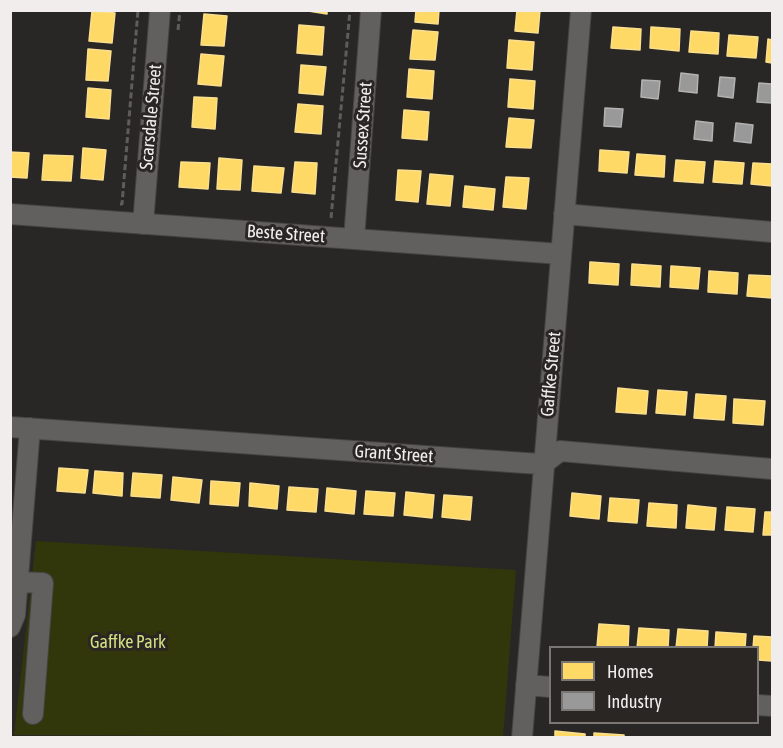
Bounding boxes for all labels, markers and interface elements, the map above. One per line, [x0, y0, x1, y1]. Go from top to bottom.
street label: Scarsdale Street [136, 63, 166, 171]
street label: Sussex Street [349, 81, 377, 169]
street label: Beste Street [246, 220, 326, 248]
street label: Gaffke Street [537, 331, 565, 417]
street label: Grant Street [354, 440, 434, 468]
park label: Gaffke Park [90, 631, 166, 653]
legend [549, 646, 759, 724]
text: Homes [607, 661, 653, 682]
text: Industry [607, 691, 662, 712]

